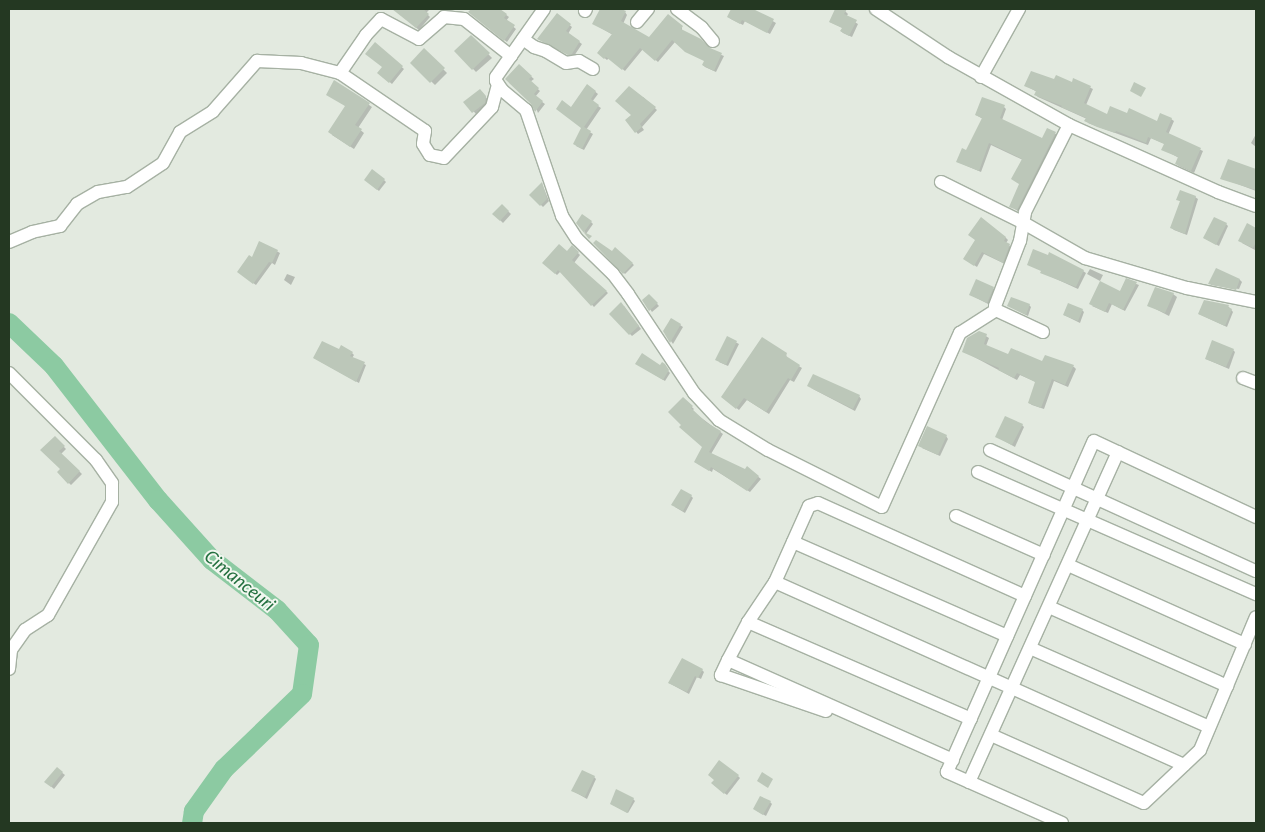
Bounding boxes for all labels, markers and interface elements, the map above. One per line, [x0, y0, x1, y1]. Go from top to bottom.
water label: Cimanceuri [200, 545, 280, 615]

